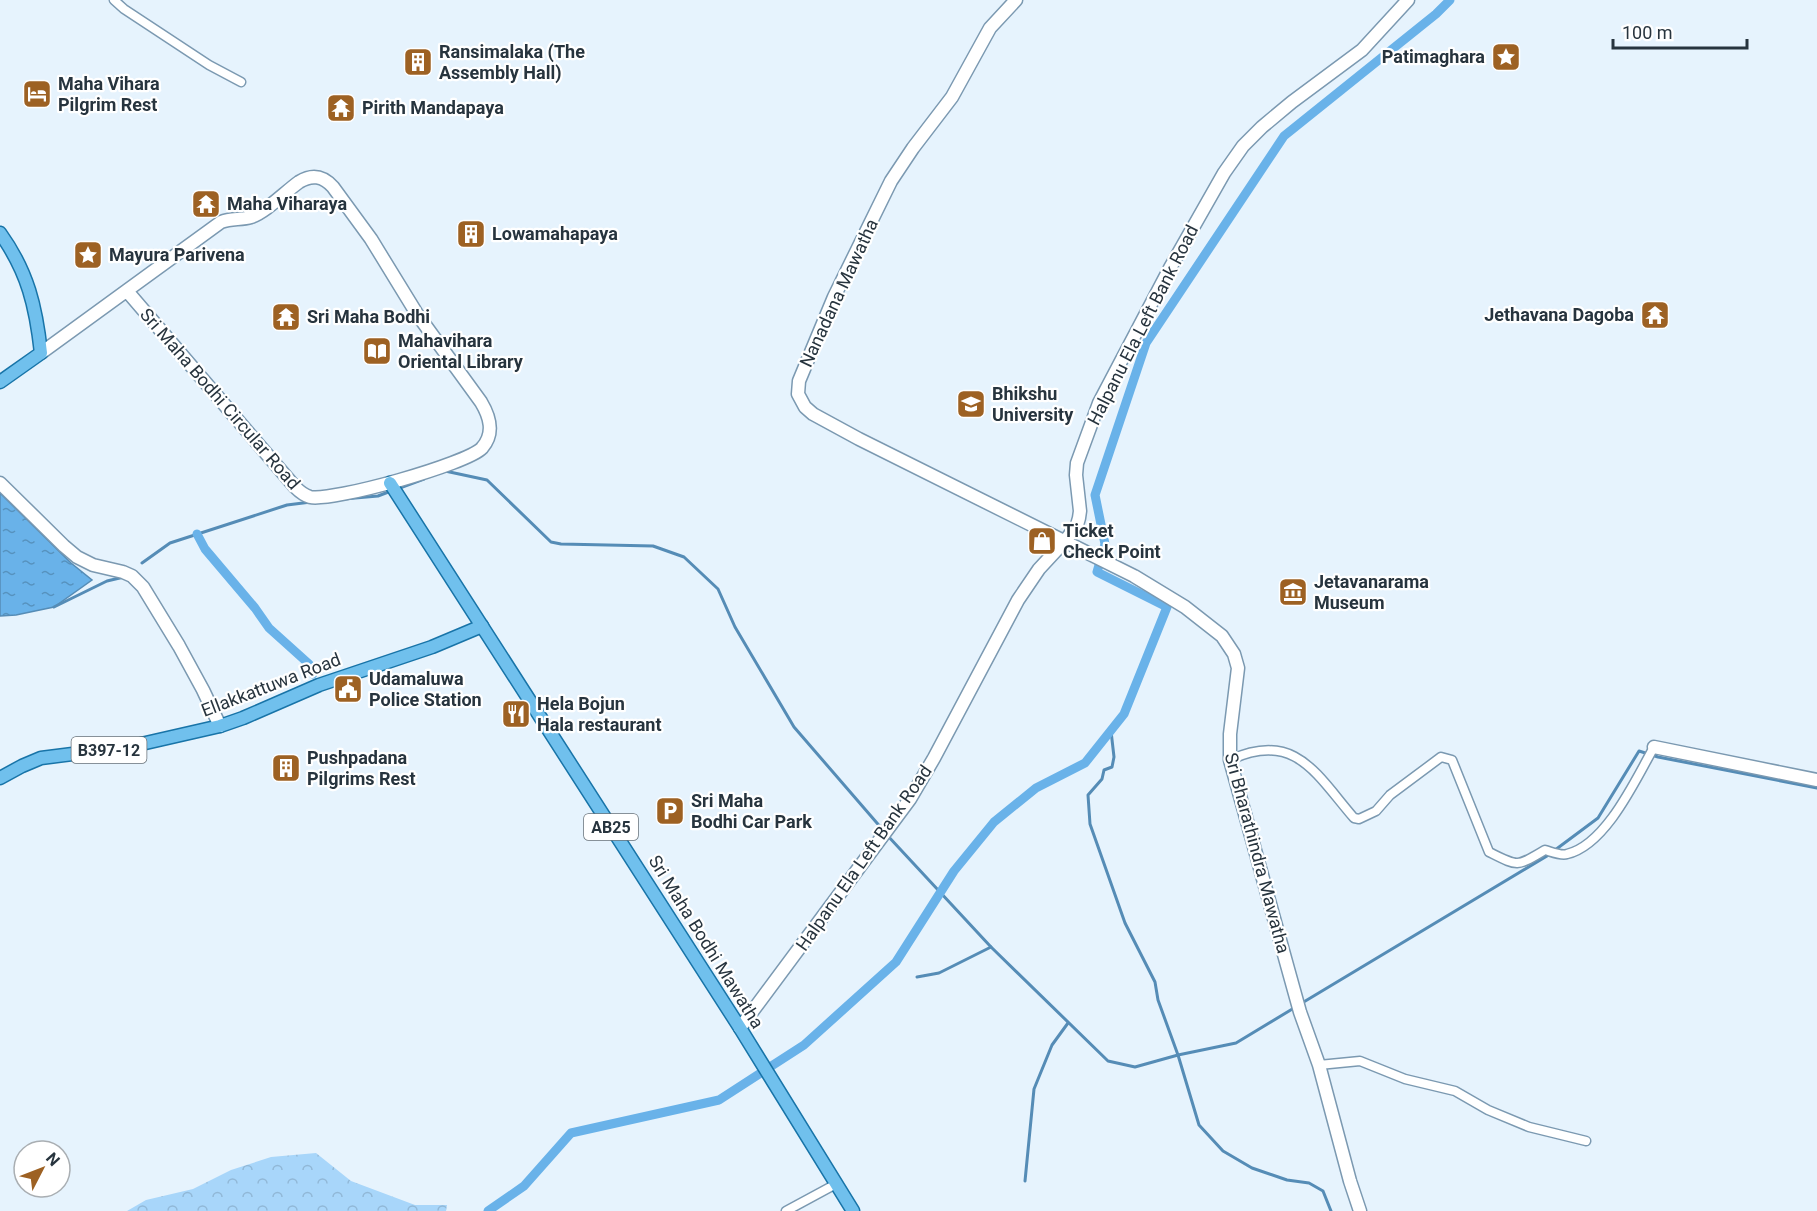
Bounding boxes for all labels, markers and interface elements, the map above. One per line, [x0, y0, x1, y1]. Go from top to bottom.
scale bar [1613, 12, 1746, 50]
text: 100 m [1622, 22, 1673, 43]
place label: Ransimalaka (The Assembly Hall) [439, 41, 585, 84]
place icon: Patimaghara [1490, 41, 1522, 73]
building icon: Ransimalaka (The Assembly Hall) [402, 46, 434, 78]
place label: Patimaghara [1382, 46, 1485, 67]
place label: Maha Vihara Pilgrim Rest [58, 73, 160, 115]
hotel icon: Maha Vihara Pilgrim Rest [21, 78, 53, 110]
temple icon: Pirith Mandapaya [325, 92, 357, 124]
place label: Pirith Mandapaya [362, 97, 504, 118]
temple icon: Maha Viharaya [190, 188, 222, 220]
place label: Maha Viharaya [227, 193, 348, 214]
street label: Nanadana Mawatha [795, 215, 882, 370]
building icon: Lowamahapaya [455, 218, 487, 250]
street label: Halpanu Ela Left Bank Road [1083, 221, 1202, 428]
place label: Lowamahapaya [492, 223, 618, 244]
place icon: Mayura Parivena [72, 239, 104, 271]
place label: Mayura Parivena [109, 244, 245, 265]
temple icon: Jethavana Dagoba [1639, 299, 1671, 331]
temple icon: Sri Maha Bodhi [270, 301, 302, 333]
street label: Sri Maha Bodhi Circular Road [136, 304, 305, 494]
place label: Jethavana Dagoba [1484, 304, 1634, 325]
place label: Sri Maha Bodhi [307, 306, 430, 327]
place label: Mahavihara Oriental Library [398, 330, 524, 372]
library icon: Mahavihara Oriental Library [361, 335, 393, 367]
place label: Bhikshu University [992, 383, 1074, 425]
school or university icon: Bhikshu University [955, 388, 987, 420]
place label: Ticket Check Point [1063, 520, 1161, 562]
shop icon: Ticket Check Point [1026, 525, 1058, 557]
place label: Jetavanarama Museum [1314, 571, 1429, 613]
museum icon: Jetavanarama Museum [1277, 576, 1309, 608]
street label: Ellakkattuwa Road [198, 648, 343, 721]
place label: Udamaluwa Police Station [369, 668, 482, 710]
public building icon: Udamaluwa Police Station [332, 673, 364, 705]
place label: Hela Bojun Hala restaurant [537, 693, 662, 735]
restaurant icon: Hela Bojun Hala restaurant [500, 698, 532, 730]
road number: B397-12 [72, 737, 146, 763]
place label: Pushpadana Pilgrims Rest [307, 747, 416, 789]
street label: Sri Bharathindra Mawatha [1221, 750, 1294, 955]
building icon: Pushpadana Pilgrims Rest [270, 752, 302, 784]
street label: Halpanu Ela Left Bank Road [791, 761, 936, 955]
place label: Sri Maha Bodhi Car Park [691, 790, 812, 832]
parking icon: Sri Maha Bodhi Car Park [654, 795, 686, 827]
road number: AB25 [584, 814, 638, 840]
street label: Sri Maha Bodhi Mawatha [644, 851, 768, 1032]
north arrow [12, 1139, 72, 1199]
text: N [42, 1149, 64, 1170]

